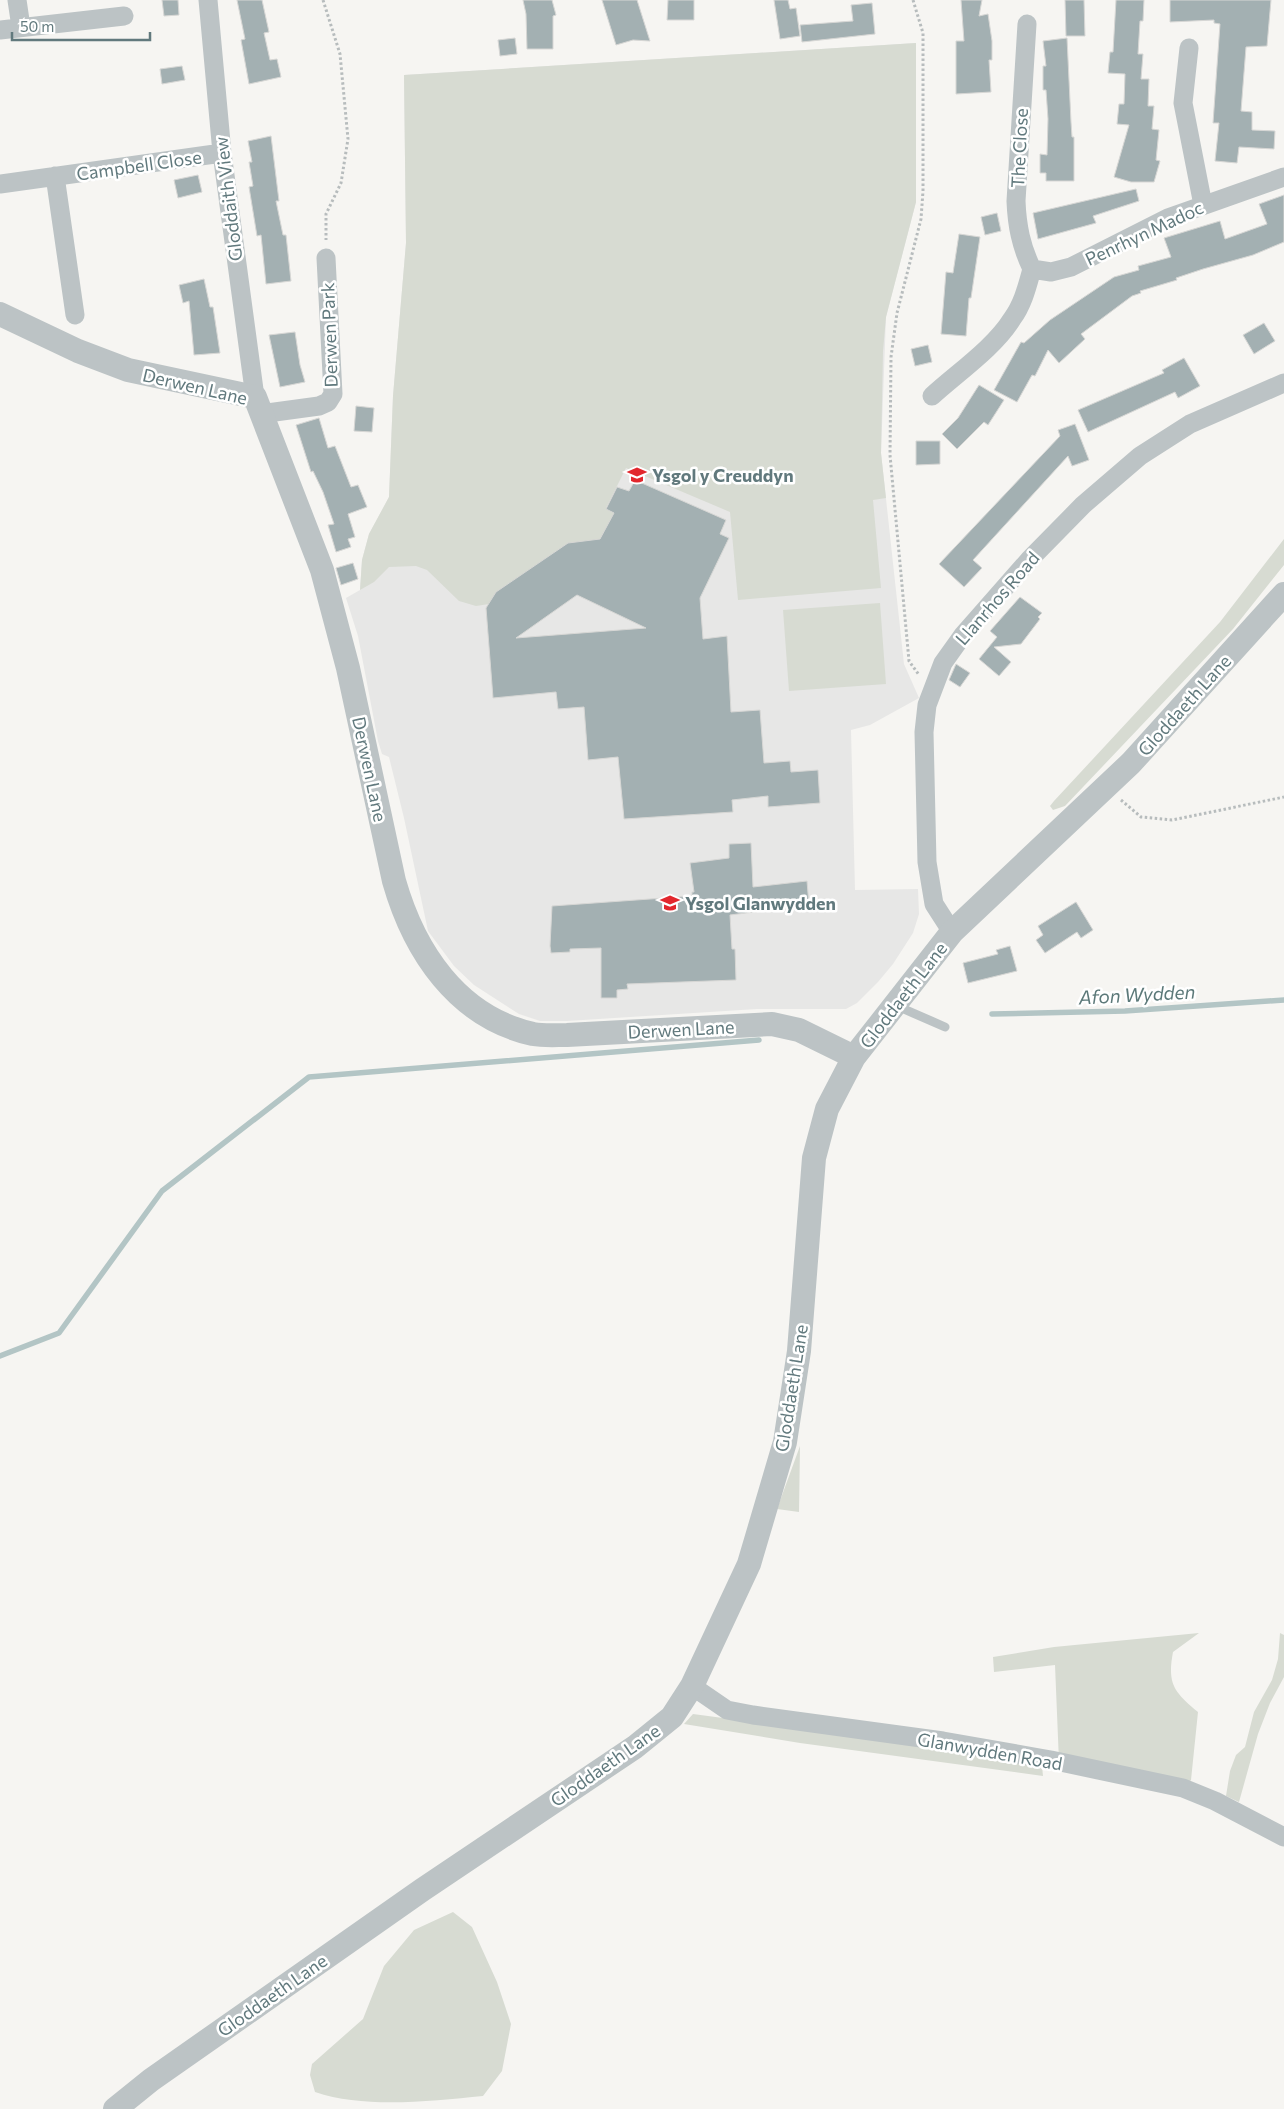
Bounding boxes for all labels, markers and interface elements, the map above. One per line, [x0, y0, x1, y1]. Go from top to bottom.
scale bar [12, 10, 150, 42]
text: 50 m [20, 17, 54, 35]
street label: The Close [1006, 107, 1032, 189]
street label: Gloddaith View [209, 136, 247, 262]
street label: Campbell Close [75, 145, 203, 185]
street label: Penrhyn Madoc [1081, 196, 1207, 270]
street label: Derwen Park [316, 282, 342, 388]
street label: Derwen Lane [140, 363, 250, 409]
school or university icon: Ysgol y Creuddyn [626, 464, 648, 486]
place label: Ysgol y Creuddyn [652, 464, 794, 486]
street label: Llanrhos Road [951, 547, 1043, 649]
street label: Gloddaeth Lane [1133, 650, 1235, 760]
street label: Derwen Lane [348, 714, 392, 824]
school or university icon: Ysgol Glanwydden [659, 892, 681, 914]
place label: Ysgol Glanwydden [685, 892, 836, 914]
street label: Gloddaeth Lane [855, 937, 951, 1053]
water label: Afon Wydden [1077, 979, 1196, 1009]
street label: Derwen Lane [627, 1015, 735, 1043]
street label: Gloddaeth Lane [770, 1323, 812, 1453]
street label: Gloddaeth Lane [546, 1719, 664, 1811]
street label: Glanwydden Road [916, 1727, 1064, 1775]
street label: Gloddaeth Lane [213, 1949, 331, 2041]

